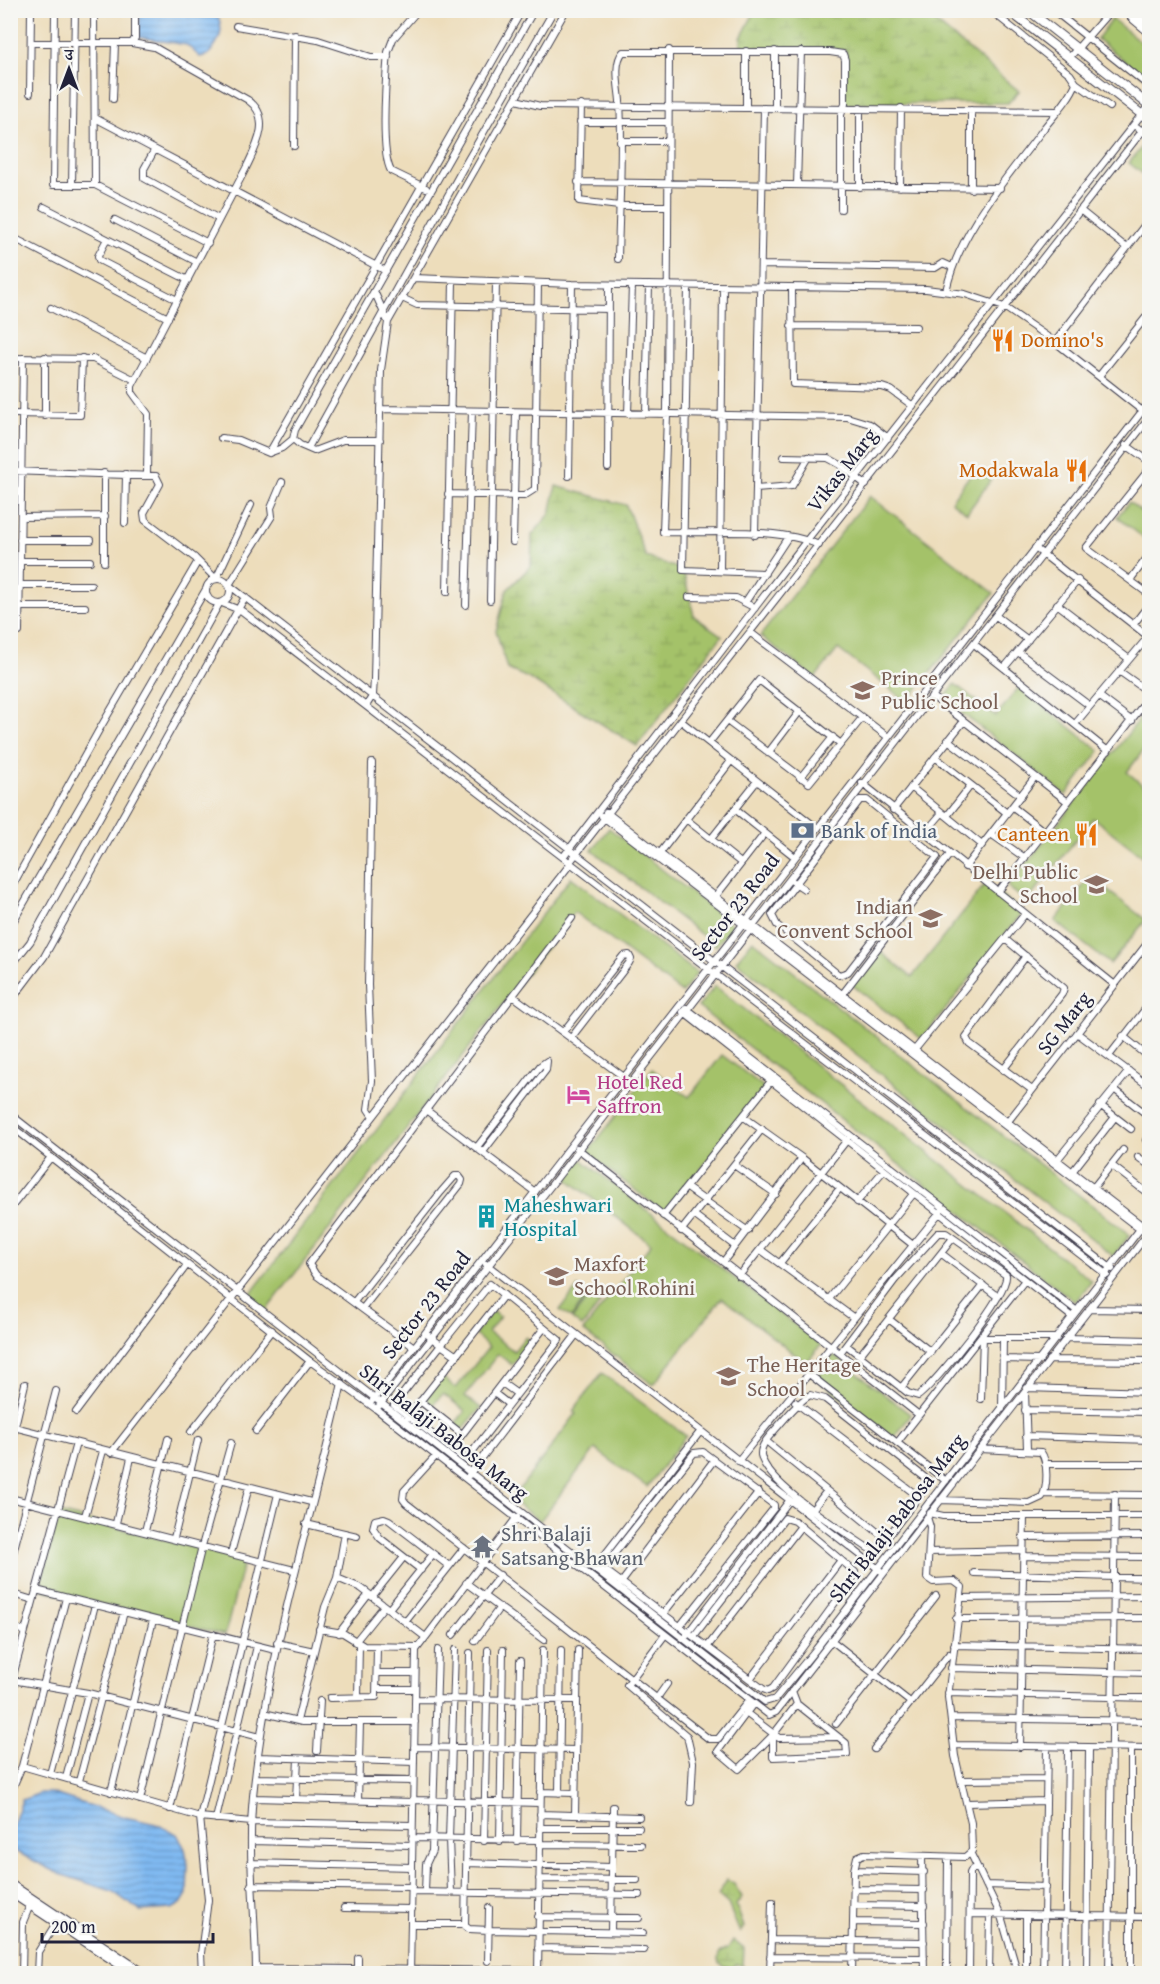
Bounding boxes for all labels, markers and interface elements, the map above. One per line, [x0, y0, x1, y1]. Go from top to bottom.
north arrow [39, 39, 99, 99]
text: उ [64, 42, 75, 66]
place label: Domino's [1021, 324, 1104, 355]
restaurant icon: Domino's [990, 327, 1016, 353]
street label: Vikas Marg [799, 421, 885, 518]
place label: Modakwala [959, 454, 1059, 485]
restaurant icon: Modakwala [1064, 457, 1090, 483]
place label: Prince Public School [881, 662, 999, 717]
school or university icon: Prince Public School [850, 677, 876, 703]
place label: Bank of India [821, 815, 937, 846]
bank icon: Bank of India [790, 818, 816, 844]
place label: Canteen [997, 818, 1069, 849]
restaurant icon: Canteen [1074, 821, 1100, 847]
street label: Sector 23 Road [682, 845, 787, 967]
place label: Delhi Public School [973, 856, 1078, 911]
school or university icon: Delhi Public School [1083, 871, 1109, 897]
place label: Indian Convent School [777, 891, 913, 946]
school or university icon: Indian Convent School [918, 906, 944, 932]
street label: SG Marg [1029, 984, 1099, 1061]
place label: Hotel Red Saffron [597, 1066, 683, 1121]
hotel icon: Hotel Red Saffron [566, 1081, 592, 1107]
place label: Maheshwari Hospital [504, 1189, 612, 1244]
building icon: Maheshwari Hospital [473, 1204, 499, 1230]
street label: Sector 23 Road [373, 1243, 478, 1365]
place label: Maxfort School Rohini [574, 1248, 695, 1303]
school or university icon: Maxfort School Rohini [543, 1263, 569, 1289]
place label: The Heritage School [747, 1349, 861, 1404]
street label: Shri Balaji Babosa Marg [353, 1355, 536, 1508]
school or university icon: The Heritage School [716, 1364, 742, 1390]
street label: Shri Balaji Babosa Marg [820, 1426, 973, 1609]
place label: Shri Balaji Satsang Bhawan [501, 1518, 644, 1573]
temple icon: Shri Balaji Satsang Bhawan [470, 1533, 496, 1559]
scale bar [42, 1906, 213, 1944]
text: 200 m [51, 1913, 96, 1940]

